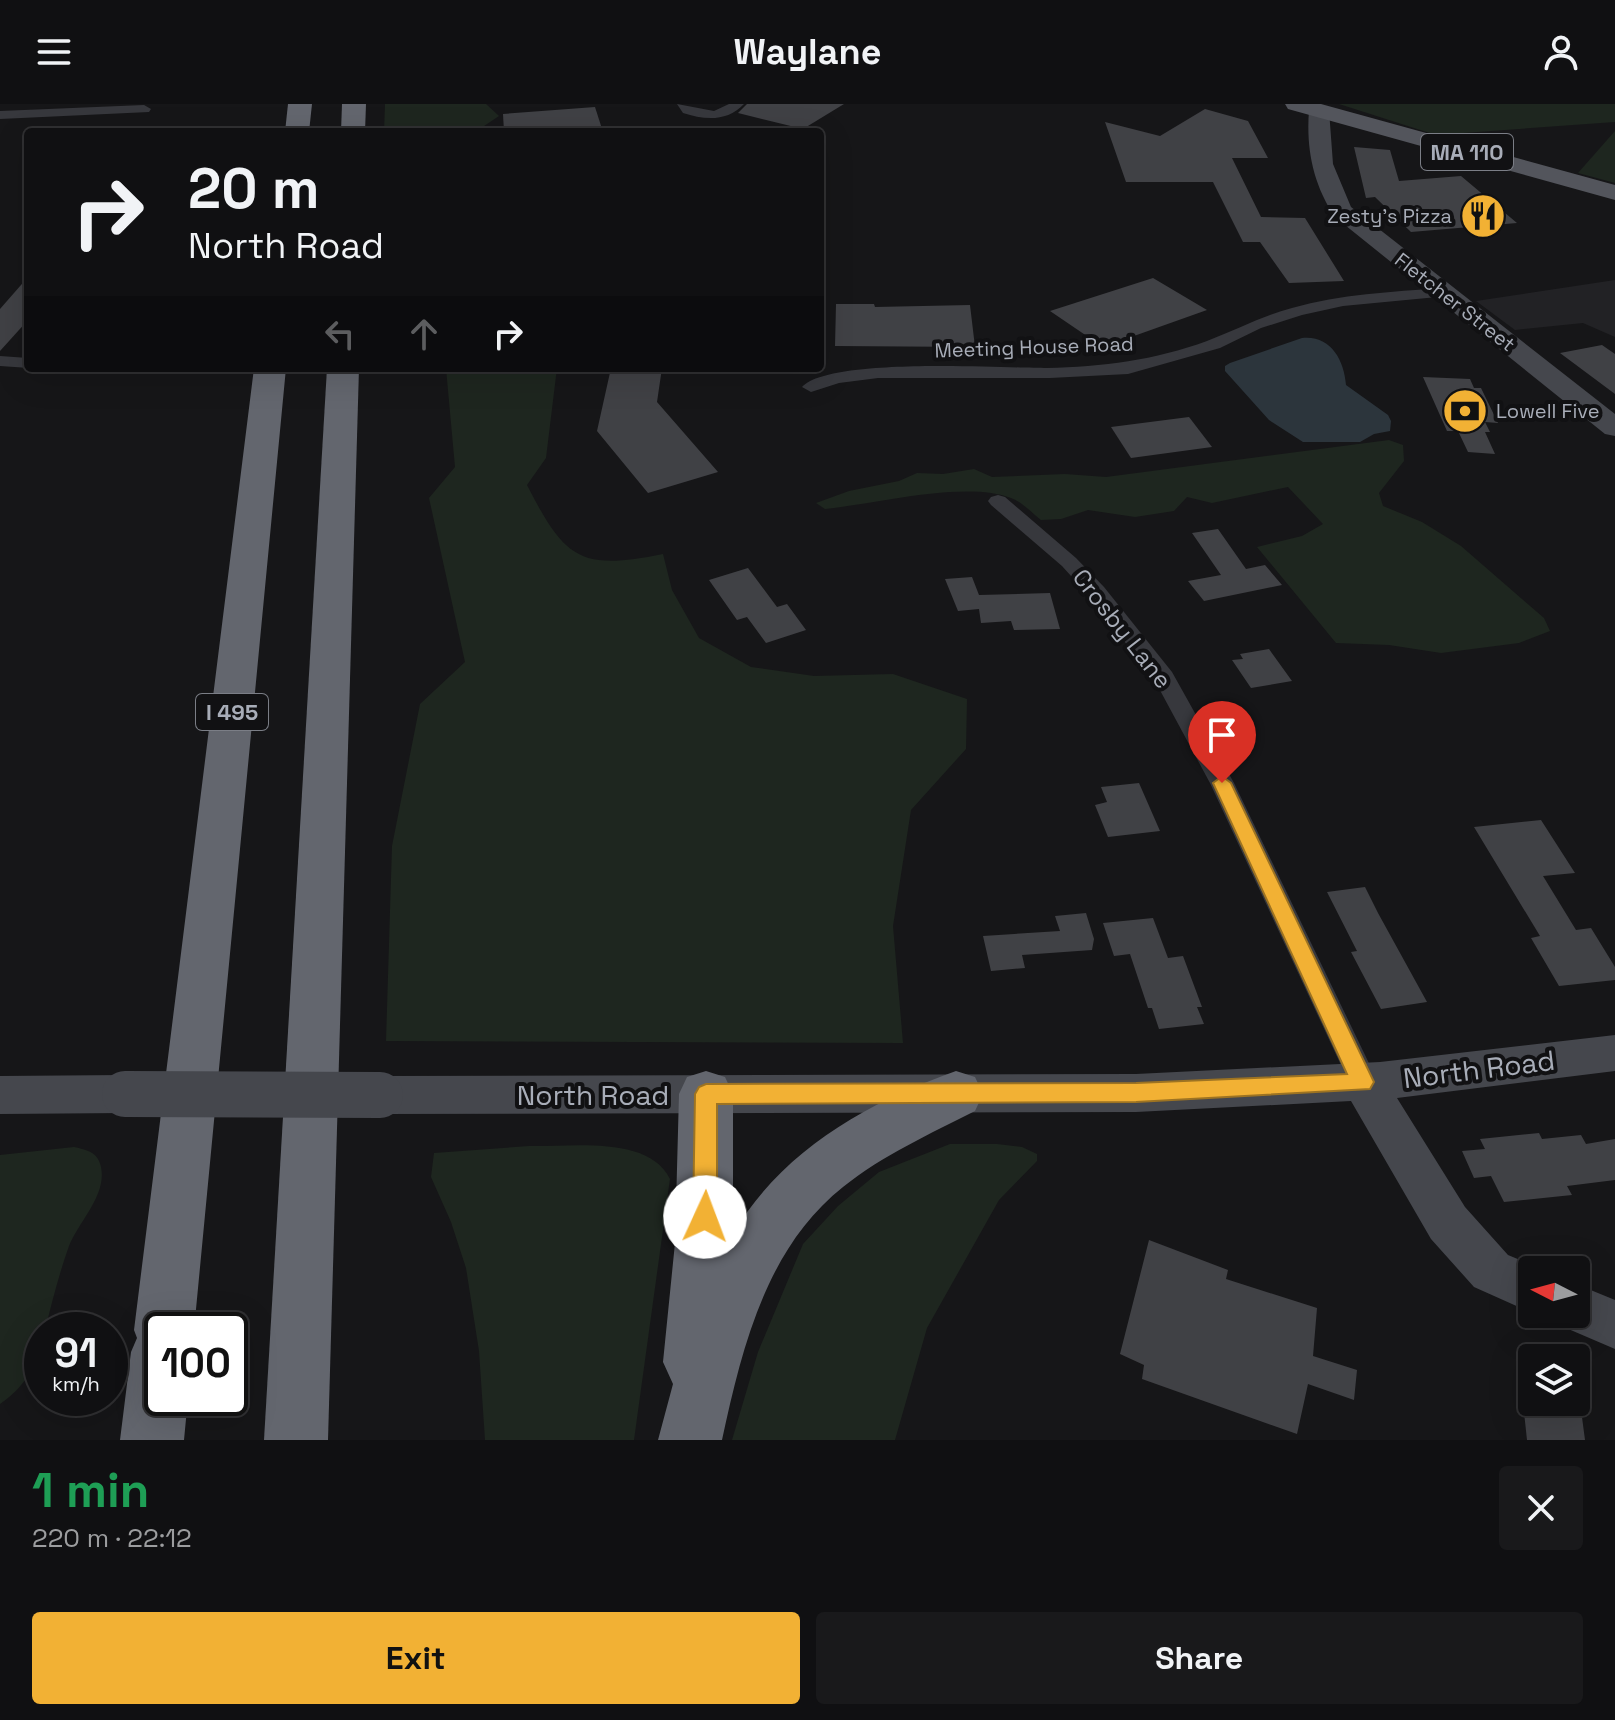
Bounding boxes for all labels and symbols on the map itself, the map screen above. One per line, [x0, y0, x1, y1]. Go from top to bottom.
road number: MA 110 [1421, 134, 1513, 170]
restaurant icon: Zesty's Pizza [1459, 192, 1507, 240]
place label: Zesty's Pizza [1327, 203, 1452, 229]
street label: Fletcher Street [1390, 247, 1520, 357]
street label: Meeting House Road [934, 331, 1134, 363]
bank icon: Lowell Five [1441, 387, 1489, 435]
place label: Lowell Five [1496, 398, 1600, 424]
street label: Crosby Lane [1066, 563, 1179, 695]
road number: I 495 [196, 694, 268, 730]
pin [1188, 701, 1256, 783]
street label: North Road [1401, 1042, 1557, 1096]
street label: North Road [517, 1077, 669, 1113]
position arrow [663, 1175, 747, 1259]
north arrow [1518, 1256, 1590, 1328]
speed limit sign: 100 [144, 1312, 248, 1416]

